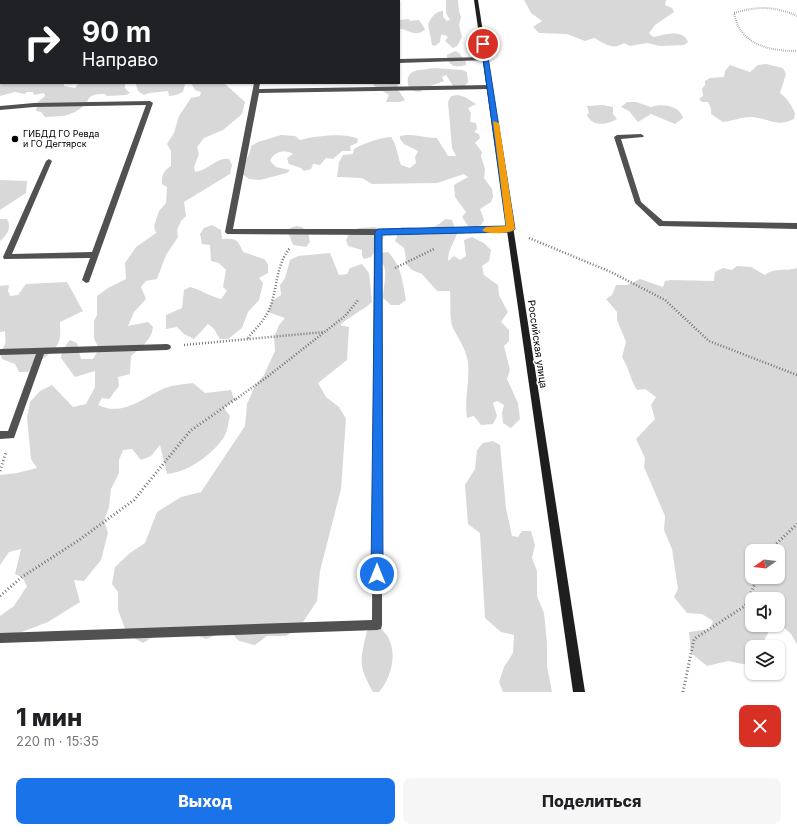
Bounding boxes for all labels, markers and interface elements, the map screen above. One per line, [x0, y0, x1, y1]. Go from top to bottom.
text: 90 m [82, 15, 151, 49]
icon: right [16, 16, 68, 68]
pin [466, 27, 500, 61]
icon: arrive [472, 33, 494, 55]
text: Направо [82, 49, 158, 70]
place label: ГИБДД ГО Ревда и ГО Дегтярск [23, 128, 99, 149]
marker: ГИБДД ГО Ревда и ГО Дегтярск [10, 134, 20, 144]
street label: Российская улица [526, 299, 550, 389]
north arrow [745, 544, 785, 584]
map controls [745, 544, 785, 680]
position arrow [356, 553, 398, 595]
button: sound [745, 592, 785, 632]
button: layers [745, 640, 785, 680]
text: 1 мин [16, 703, 82, 732]
button: close [739, 705, 781, 747]
text: 220 m · 15:35 [16, 733, 99, 749]
button: Выход [16, 778, 395, 824]
button: Поделиться [403, 778, 781, 824]

